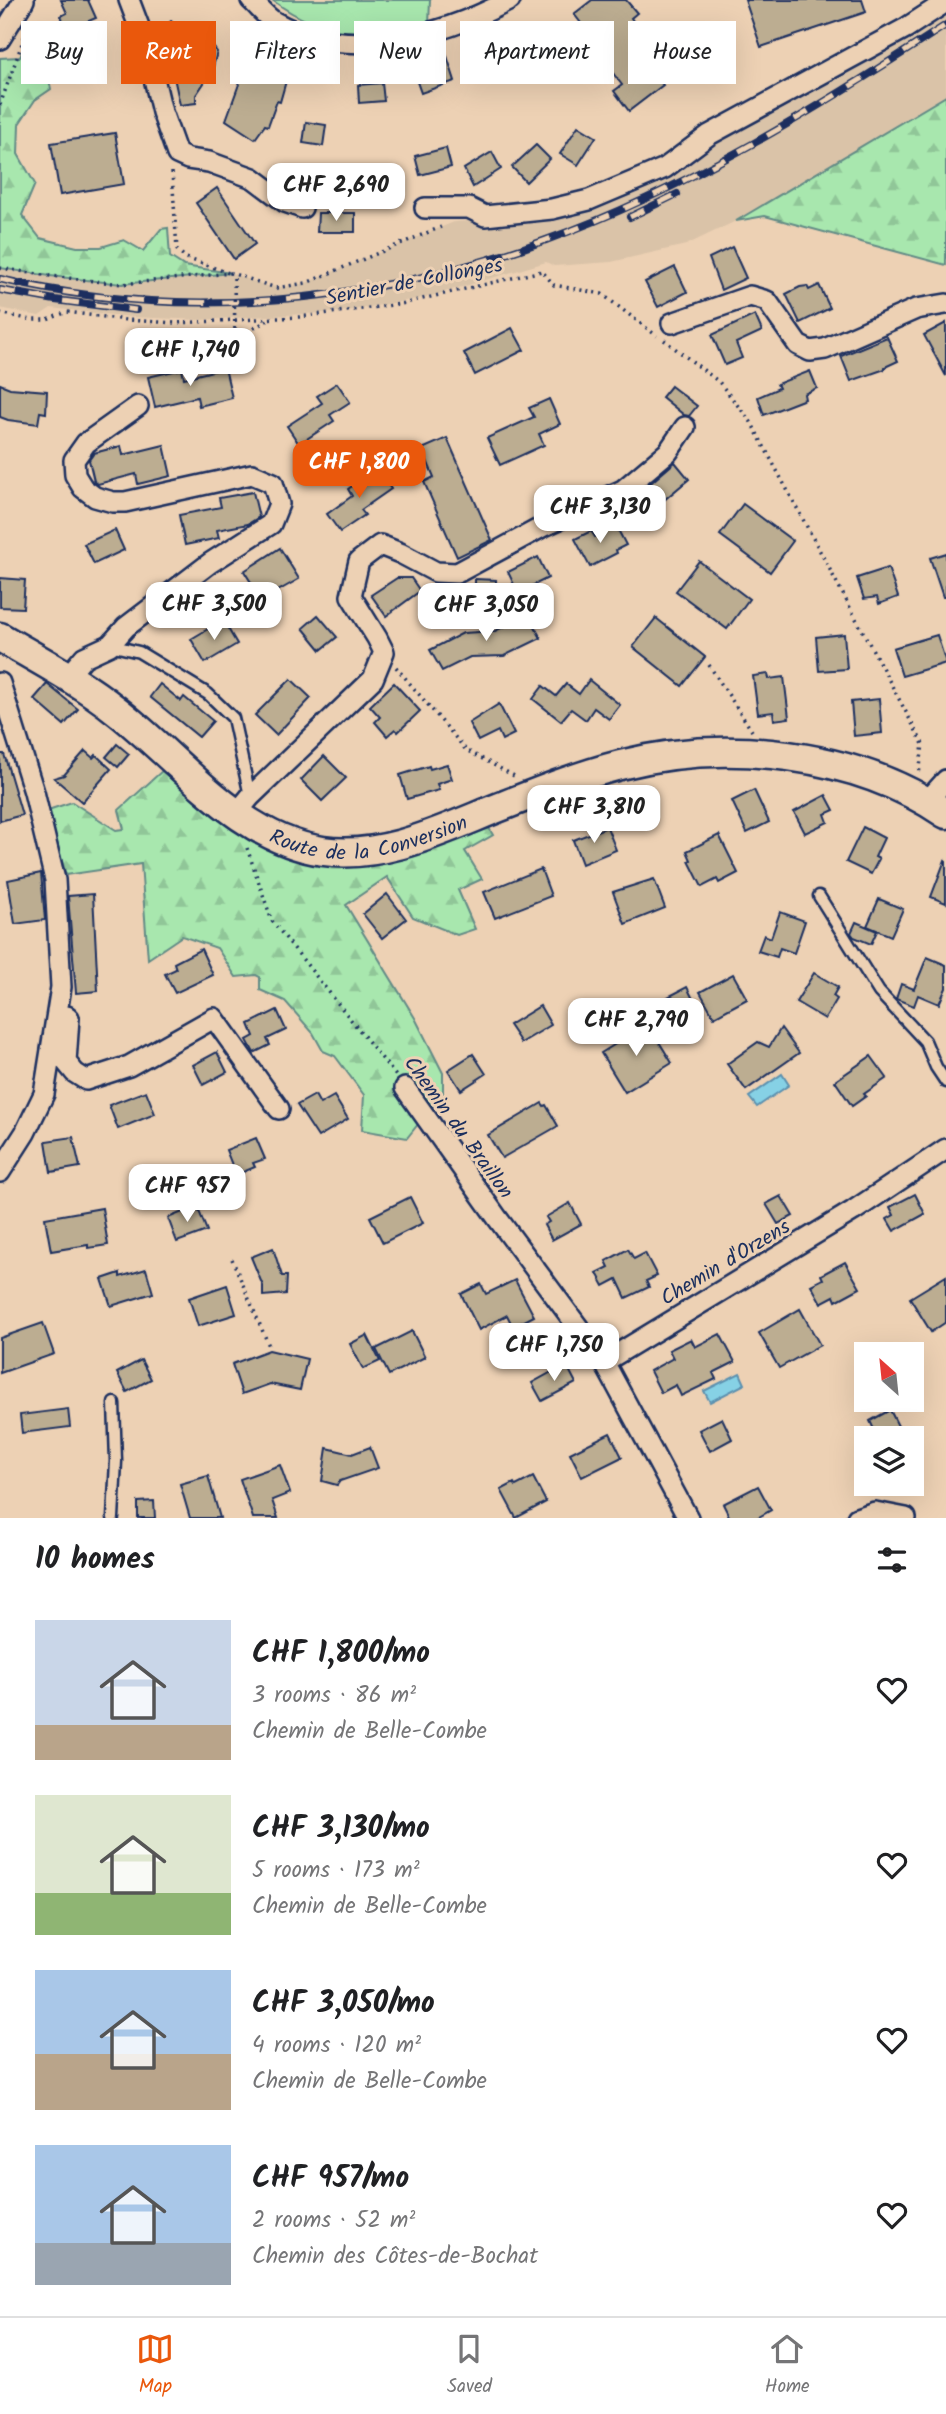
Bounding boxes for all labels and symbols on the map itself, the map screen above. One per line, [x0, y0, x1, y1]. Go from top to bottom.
pin: CHF 2,690 [256, 164, 416, 223]
street label: Sentier de Collonges [323, 249, 506, 316]
pin: CHF 1,740 [110, 328, 270, 388]
pin: CHF 1,800 [279, 440, 439, 500]
pin: CHF 3,130 [520, 486, 680, 545]
pin: CHF 3,500 [134, 582, 294, 642]
pin: CHF 3,050 [406, 584, 566, 643]
pin: CHF 3,810 [514, 786, 674, 845]
street label: Route de la Conversion [263, 807, 473, 871]
pin: CHF 2,790 [556, 998, 716, 1058]
street label: Chemin du Braillon [395, 1049, 521, 1206]
pin: CHF 957 [122, 1164, 252, 1224]
street label: Chemin d'Orzens [654, 1211, 797, 1315]
pin: CHF 1,750 [474, 1324, 634, 1383]
north arrow [854, 1342, 924, 1412]

